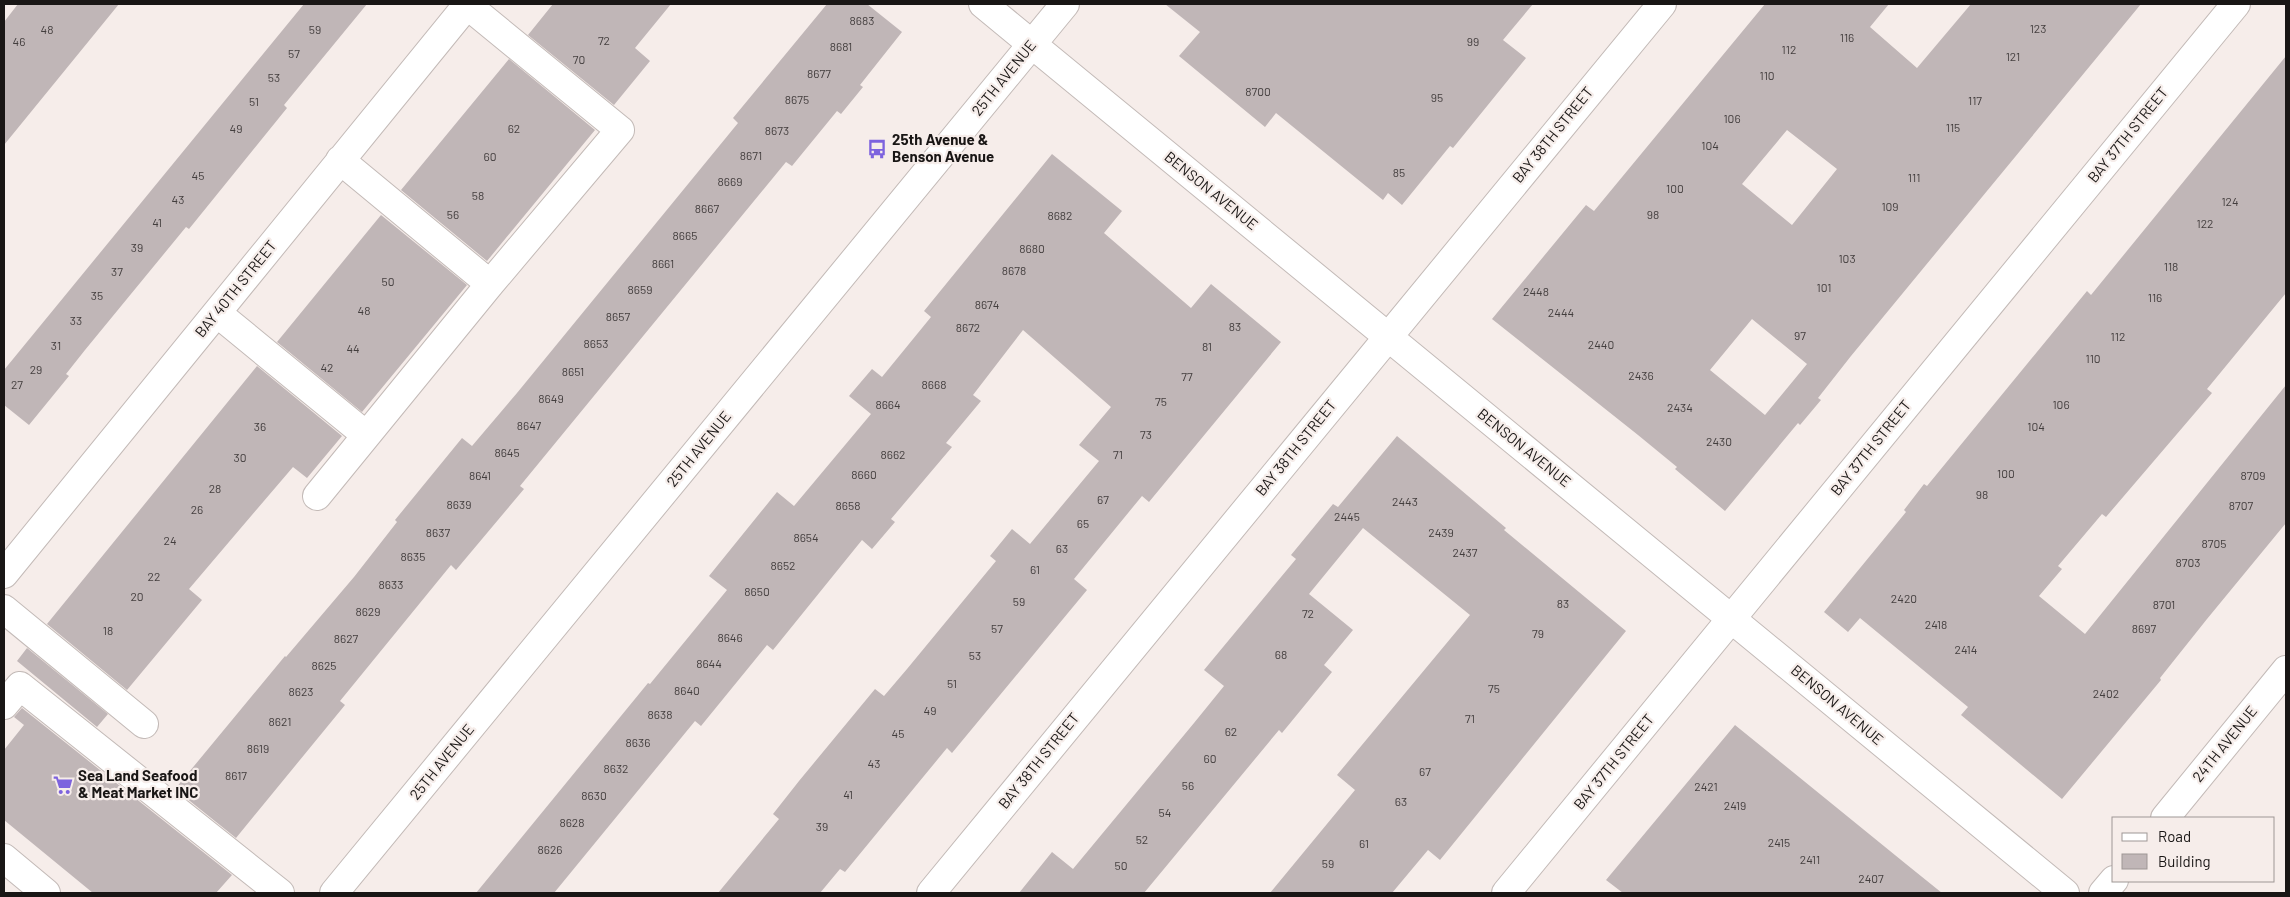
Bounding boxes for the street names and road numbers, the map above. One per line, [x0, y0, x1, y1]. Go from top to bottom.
street label: 25TH AVENUE [967, 36, 1039, 119]
street label: BAY 38TH STREET [1508, 83, 1596, 186]
street label: BAY 37TH STREET [2083, 83, 2171, 186]
street label: BENSON AVENUE [1161, 147, 1262, 233]
street label: BAY 40TH STREET [191, 236, 280, 340]
street label: BAY 38TH STREET [1251, 396, 1339, 499]
street label: BAY 37TH STREET [1826, 396, 1914, 499]
street label: BENSON AVENUE [1474, 404, 1575, 490]
street label: 25TH AVENUE [662, 407, 734, 490]
street label: BENSON AVENUE [1788, 660, 1887, 748]
street label: 24TH AVENUE [2188, 702, 2260, 785]
street label: BAY 38TH STREET [994, 709, 1082, 812]
street label: BAY 37TH STREET [1569, 710, 1657, 813]
street label: 25TH AVENUE [405, 720, 477, 803]

